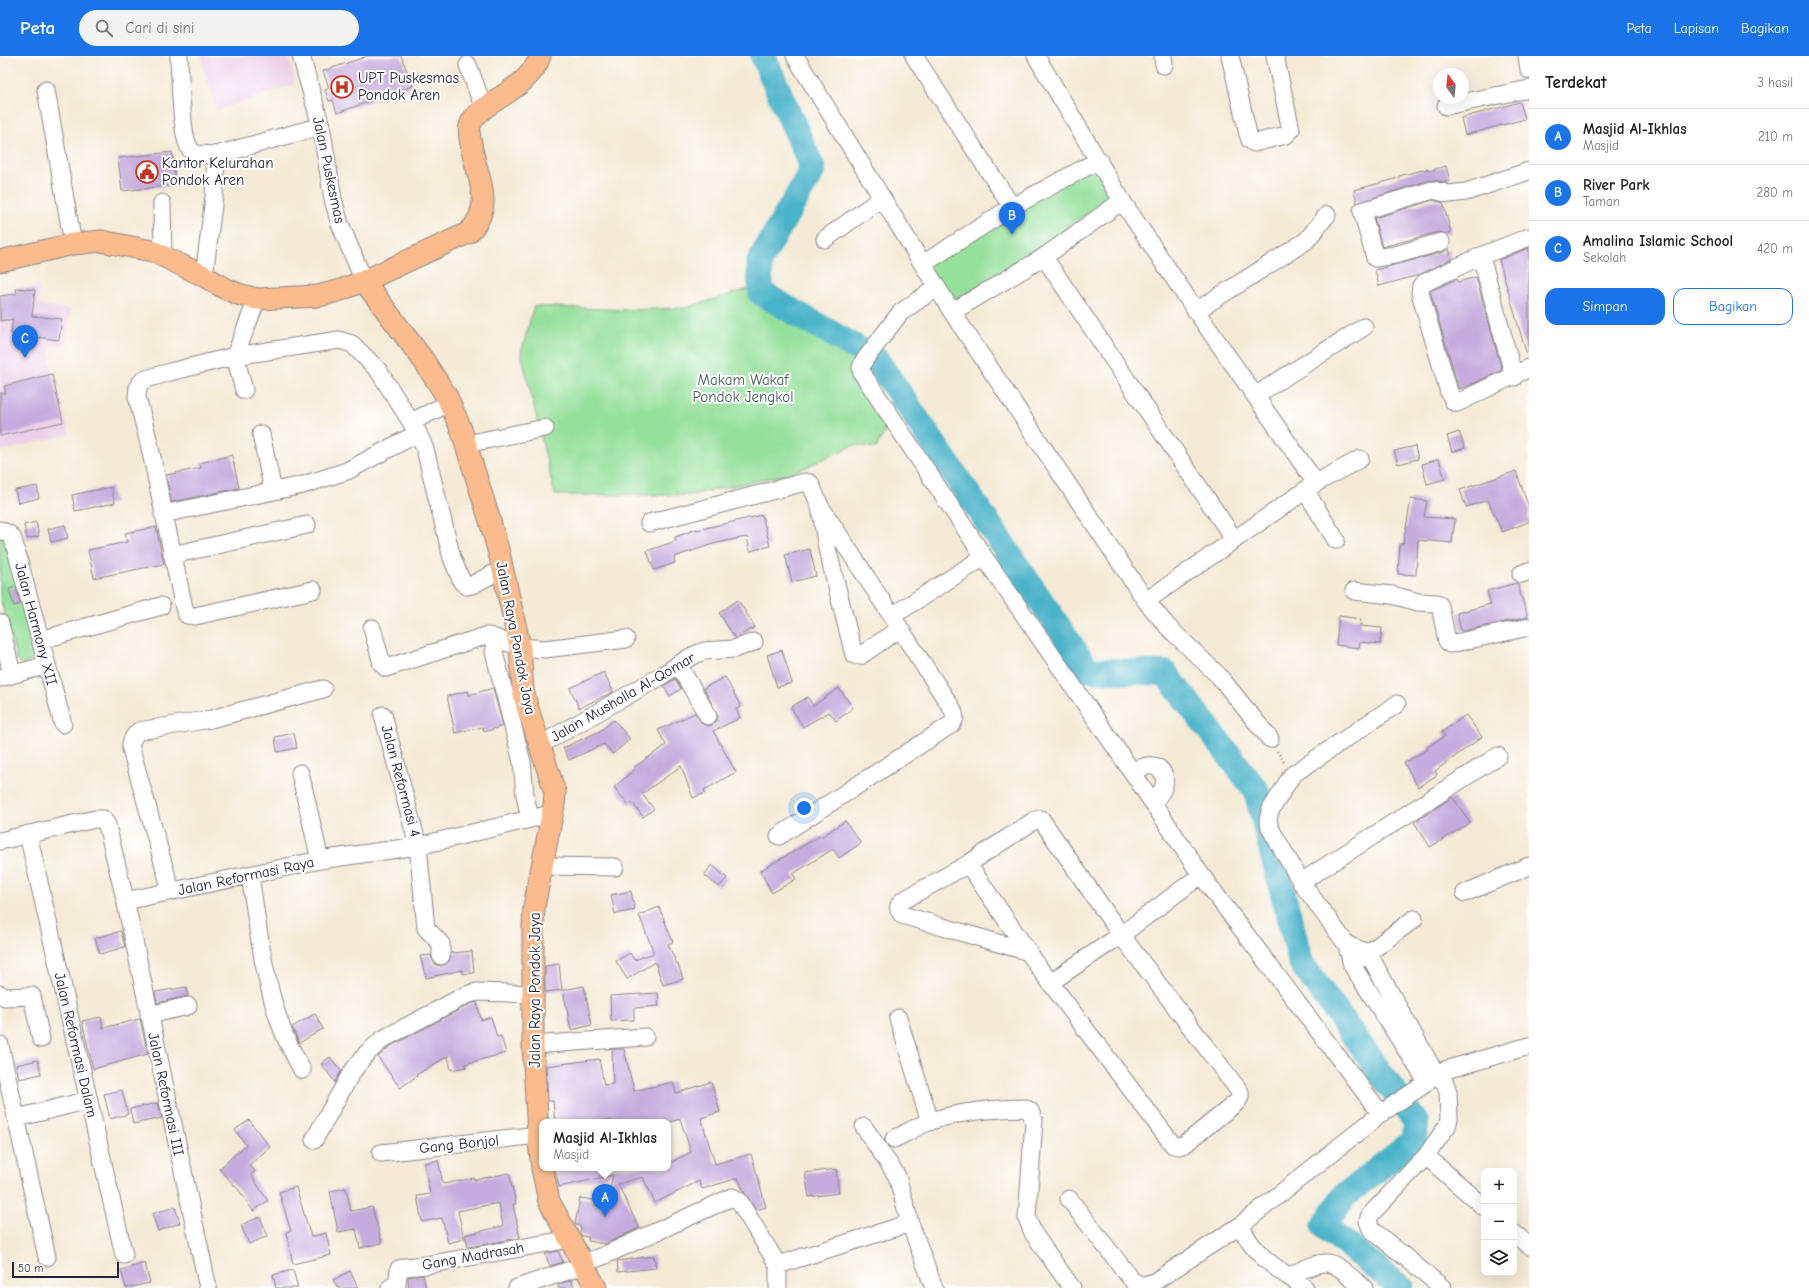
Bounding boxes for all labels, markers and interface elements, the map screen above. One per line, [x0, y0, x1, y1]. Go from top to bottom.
search box [79, 10, 359, 46]
text: Peta [20, 17, 55, 39]
icon: search [93, 17, 115, 39]
text: Cari di sini [125, 19, 194, 37]
text: Peta [1627, 20, 1652, 37]
text: Lapisan [1674, 20, 1719, 37]
text: Bagikan [1741, 20, 1789, 37]
north arrow [1433, 68, 1469, 104]
place label: UPT Puskesmas Pondok Aren [358, 69, 459, 104]
text: Terdekat [1545, 73, 1607, 92]
hospital icon: UPT Puskesmas Pondok Aren [329, 74, 355, 100]
text: 3 hasil [1757, 75, 1793, 90]
street label: Jalan Puskesmas [309, 115, 349, 225]
text: Masjid Al-Ikhlas [1583, 120, 1687, 138]
text: A [1554, 129, 1562, 144]
text: 210 m [1758, 129, 1793, 144]
text: Masjid [1583, 138, 1619, 153]
place label: Kantor Kelurahan Pondok Aren [162, 154, 274, 189]
public building icon: Kantor Kelurahan Pondok Aren [134, 159, 160, 185]
text: River Park [1583, 176, 1650, 194]
text: B [1554, 185, 1562, 200]
text: 280 m [1756, 185, 1793, 200]
text: Taman [1583, 194, 1620, 209]
pin: B [999, 202, 1025, 235]
text: Amalina Islamic School [1583, 232, 1733, 250]
text: C [1554, 241, 1562, 256]
text: 420 m [1757, 241, 1793, 256]
text: Sekolah [1583, 250, 1626, 265]
button: Simpan [1545, 288, 1665, 325]
button: Bagikan [1673, 288, 1793, 325]
pin: C [12, 325, 38, 358]
park label: Makam Wakaf Pondok Jengkol [693, 371, 793, 406]
street label: Jalan Raya Pondok Jaya [492, 560, 540, 716]
street label: Jalan Harmony XII [11, 561, 61, 687]
street label: Jalan Musholla Al-Qomar [548, 648, 698, 746]
street label: Jalan Reformasi 4 [377, 723, 425, 839]
your location [794, 798, 814, 818]
street label: Jalan Reformasi Raya [176, 853, 316, 899]
street label: Jalan Raya Pondok Jaya [526, 912, 544, 1068]
street label: Jalan Reformasi Dalam [51, 971, 101, 1119]
street label: Jalan Reformasi III [144, 1031, 188, 1157]
popup [539, 1119, 671, 1171]
text: Masjid Al-Ikhlas [553, 1129, 657, 1147]
street label: Gang Bonjol [418, 1131, 500, 1157]
text: Masjid [553, 1147, 589, 1162]
map controls [1481, 1168, 1517, 1276]
button: + [1481, 1168, 1517, 1204]
pin: A [592, 1184, 618, 1217]
button: − [1481, 1204, 1517, 1240]
street label: Gang Madrasah [421, 1238, 525, 1274]
button: layers [1481, 1240, 1517, 1276]
scale bar [12, 1260, 119, 1279]
text: 50 m [18, 1262, 43, 1275]

